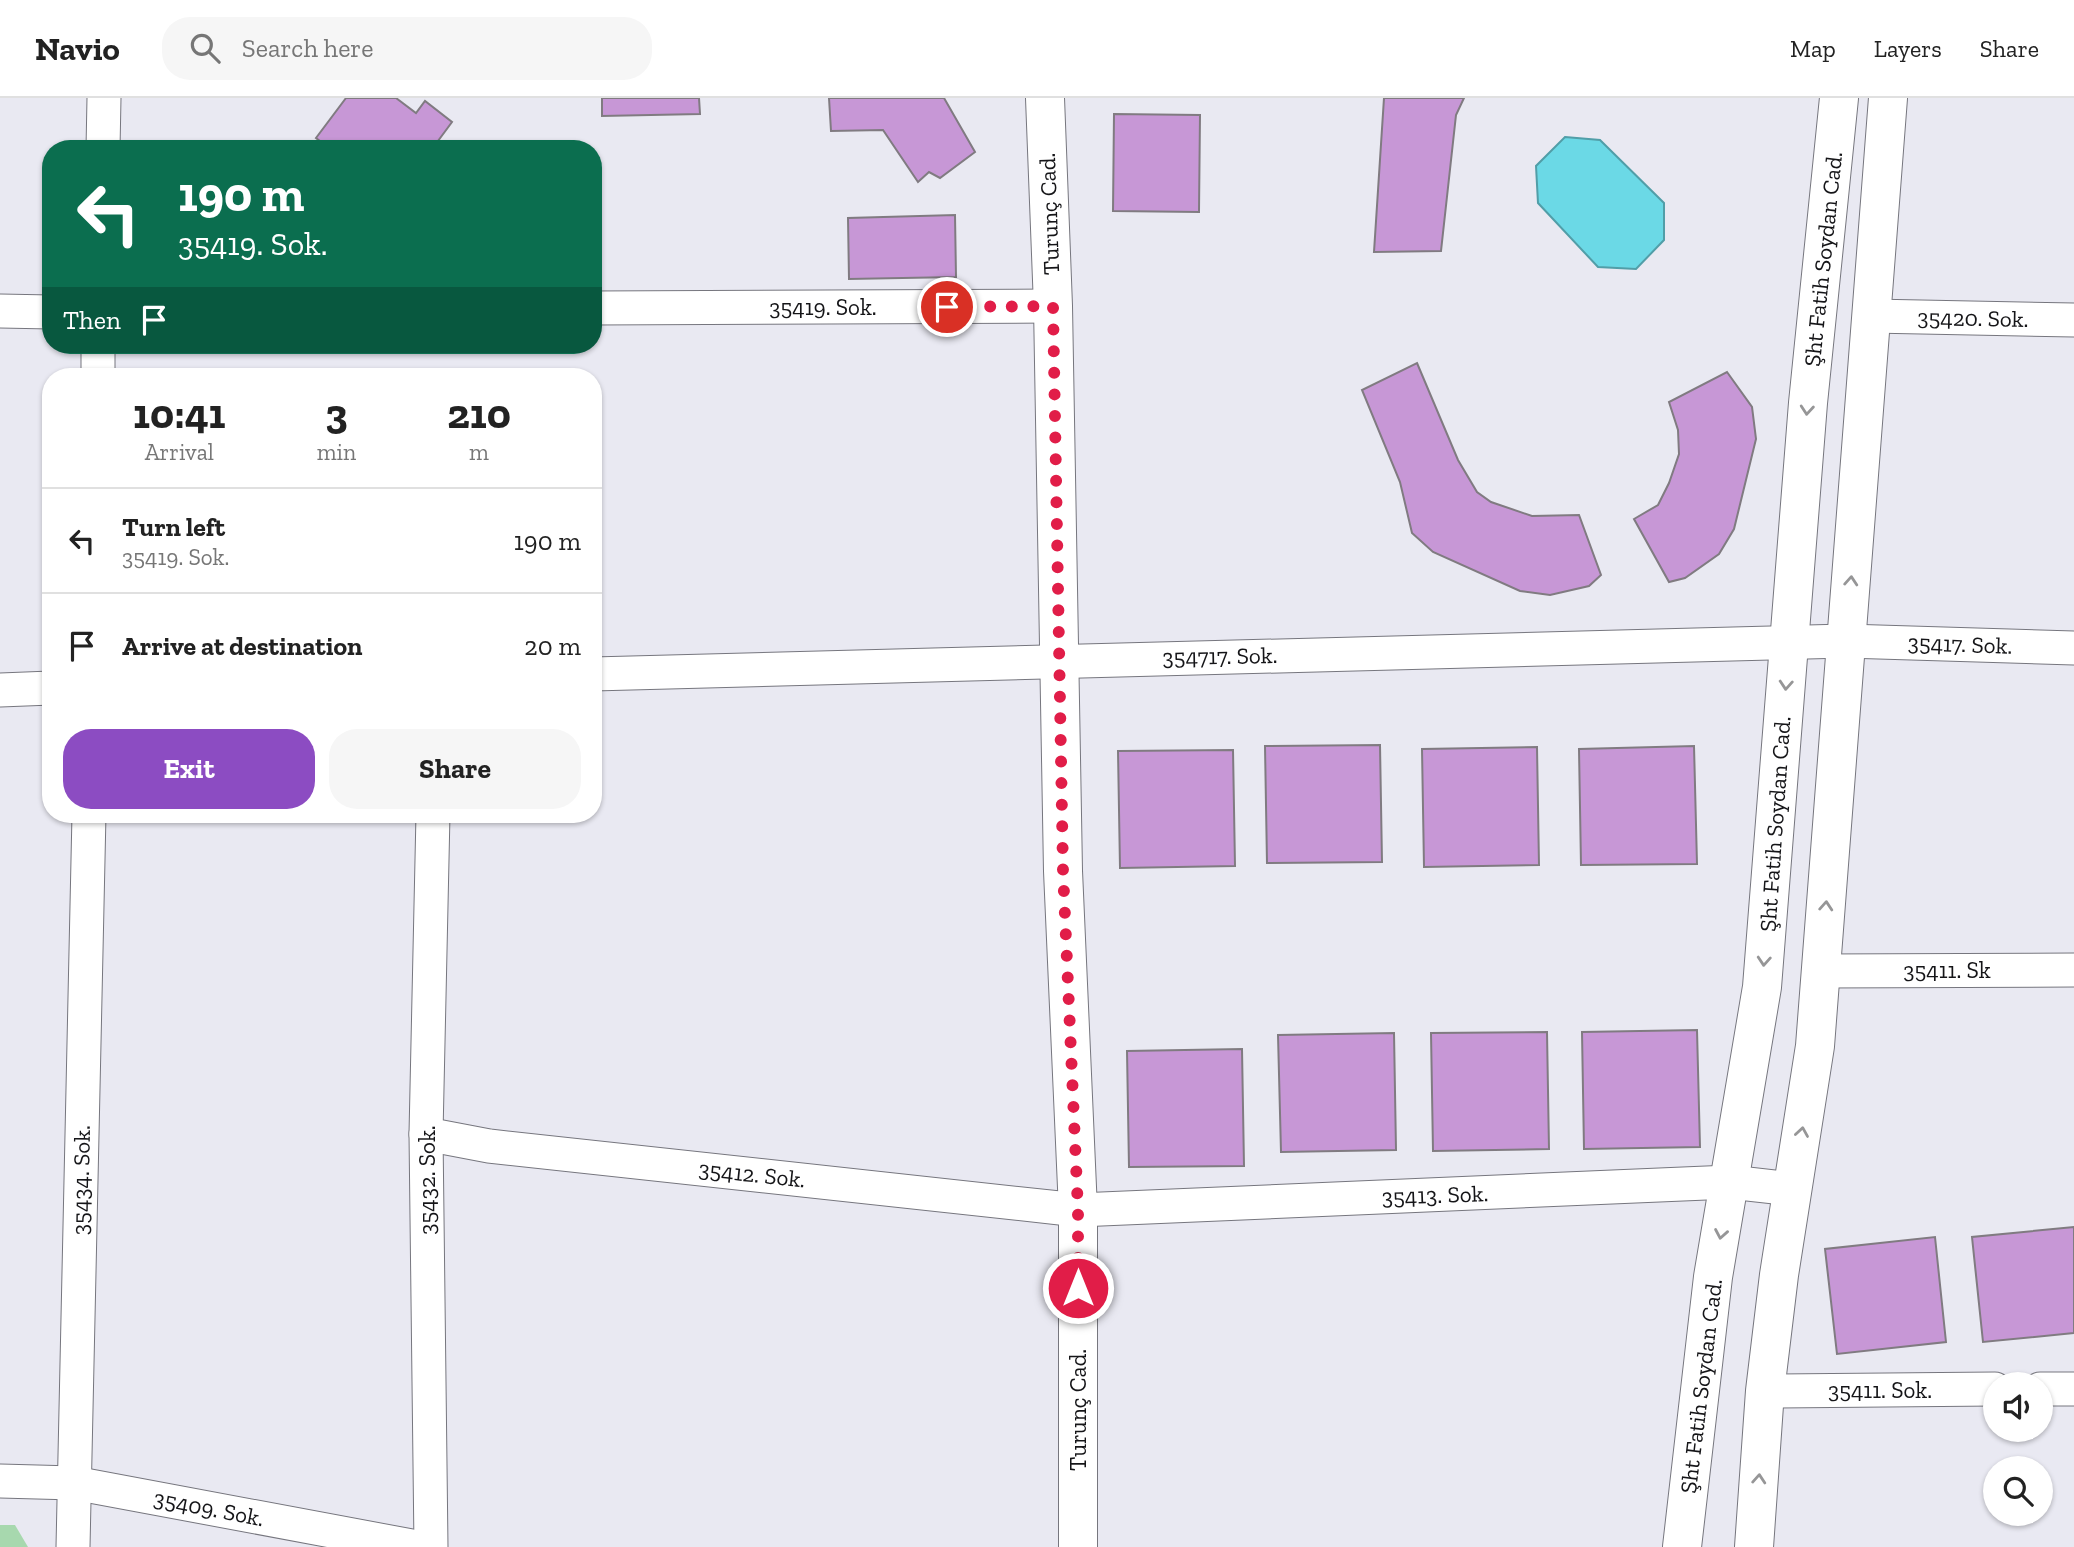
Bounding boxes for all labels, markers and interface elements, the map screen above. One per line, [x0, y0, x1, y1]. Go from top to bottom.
search box [162, 17, 652, 80]
text: Navio [35, 29, 120, 68]
icon: search [186, 29, 224, 67]
text: Search here [242, 32, 374, 64]
text: Map [1790, 34, 1836, 63]
text: Layers [1874, 34, 1942, 63]
text: Share [1980, 34, 2039, 63]
street label: Şht Fatih Soydan Cad. [1798, 150, 1848, 368]
street label: Turunç Cad. [1033, 152, 1065, 276]
text: 190 m [178, 165, 304, 224]
icon: left [63, 168, 154, 259]
text: 35419. Sok. [178, 225, 327, 263]
pin [917, 277, 977, 337]
icon: arrive [928, 288, 966, 326]
street label: 35419. Sok. [769, 293, 877, 321]
icon: arrive [135, 301, 173, 339]
street label: 35420. Sok. [1917, 303, 2029, 333]
text: Then [63, 304, 121, 336]
text: 10:41 [133, 388, 226, 439]
text: 3 [325, 388, 348, 439]
text: 210 [447, 388, 511, 439]
one-way arrow [1800, 404, 1815, 415]
text: Arrival [145, 438, 214, 466]
text: min [317, 438, 356, 466]
text: m [469, 438, 489, 466]
text: Turn left [122, 511, 225, 543]
icon: left [63, 522, 101, 560]
text: 190 m [514, 525, 581, 557]
text: 35419. Sok. [122, 543, 229, 571]
one-way arrow [1843, 575, 1858, 586]
icon: arrive [63, 627, 101, 665]
street label: 35417. Sok. [1907, 628, 2013, 660]
text: Arrive at destination [122, 630, 362, 662]
text: 20 m [524, 630, 581, 662]
street label: 354717. Sok. [1162, 641, 1278, 671]
one-way arrow [1779, 680, 1794, 691]
street label: Şht Fatih Soydan Cad. [1753, 715, 1797, 933]
button: Exit [63, 729, 315, 809]
button: Share [329, 729, 581, 809]
one-way arrow [1818, 900, 1833, 911]
one-way arrow [1757, 956, 1772, 967]
street label: 35411. Sk [1903, 956, 1991, 984]
street label: 35434. Sok. [66, 1125, 96, 1235]
street label: 35432. Sok. [413, 1125, 441, 1235]
one-way arrow [1794, 1126, 1809, 1138]
street label: 35412. Sok. [697, 1154, 807, 1194]
street label: 35413. Sok. [1381, 1179, 1489, 1211]
one-way arrow [1714, 1228, 1729, 1240]
position arrow [1041, 1251, 1115, 1325]
street label: Şht Fatih Soydan Cad. [1674, 1277, 1728, 1495]
street label: Turunç Cad. [1064, 1349, 1092, 1471]
map controls [1983, 1372, 2053, 1526]
button: sound [1983, 1372, 2053, 1442]
street label: 35411. Sok. [1828, 1376, 1932, 1404]
button: search [1983, 1456, 2053, 1526]
one-way arrow [1751, 1473, 1766, 1484]
street label: 35409. Sok. [151, 1484, 267, 1532]

